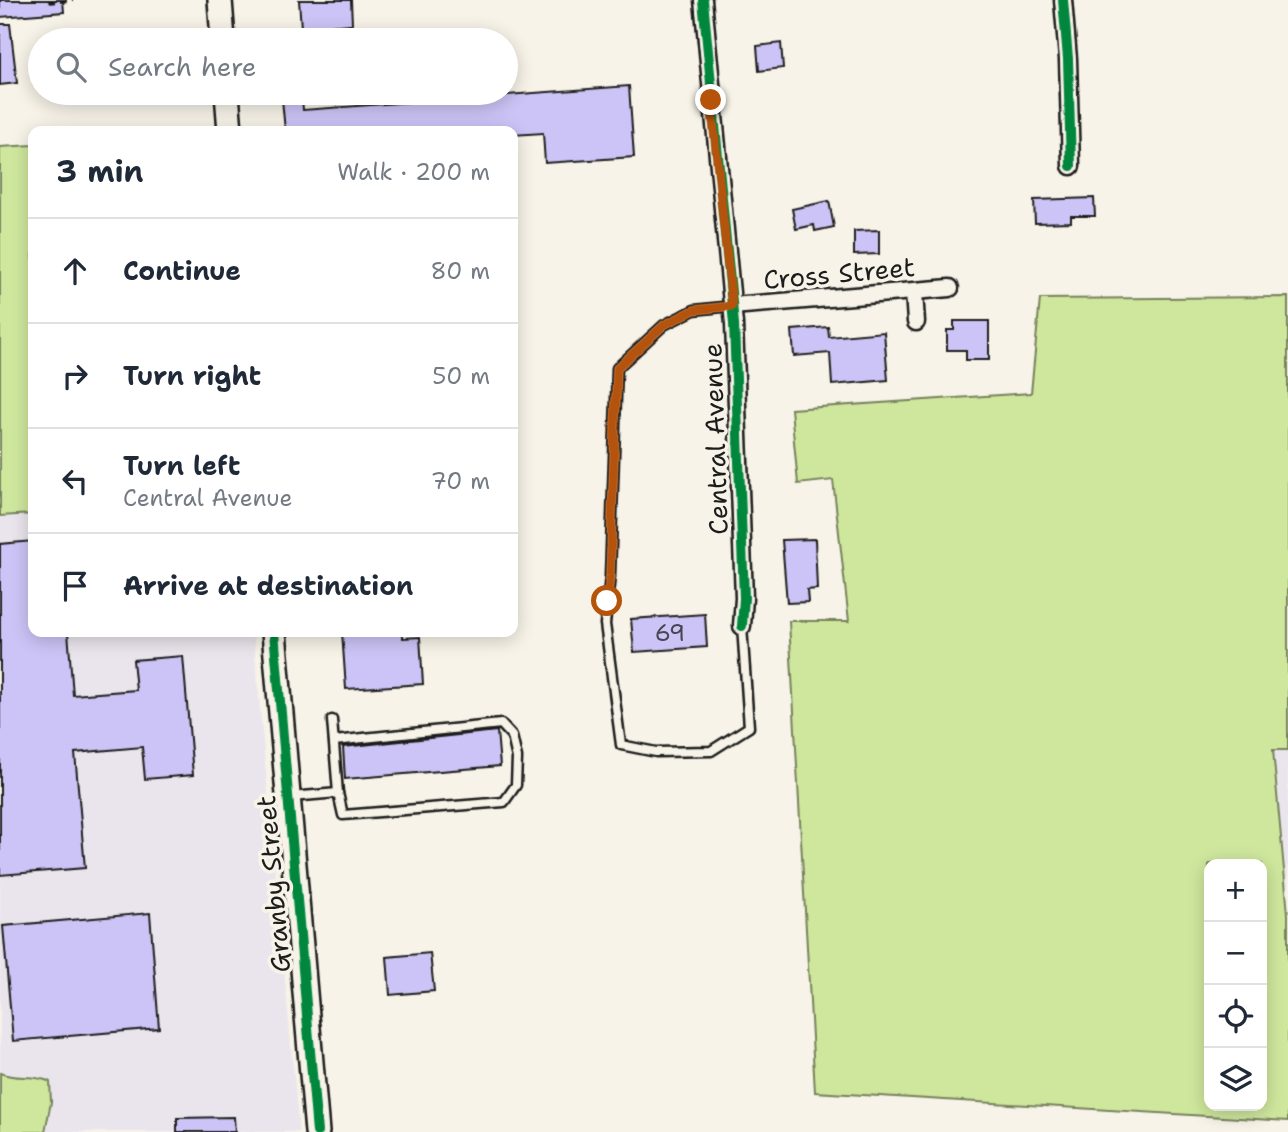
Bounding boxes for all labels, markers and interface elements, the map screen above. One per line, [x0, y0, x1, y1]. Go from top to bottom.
search box [28, 28, 518, 105]
icon: search [52, 48, 90, 86]
text: Search here [108, 49, 257, 84]
route end [695, 84, 726, 115]
text: 3 min [56, 151, 143, 192]
text: Walk · 200 m [337, 157, 490, 187]
street label: Cross Street [762, 249, 916, 297]
icon: ahead [56, 252, 94, 290]
text: Continue [123, 253, 241, 288]
text: 80 m [431, 256, 490, 286]
street label: Central Avenue [694, 343, 736, 535]
icon: right [56, 357, 94, 395]
text: Turn right [123, 358, 261, 393]
text: 50 m [432, 361, 490, 391]
text: Turn left [123, 448, 240, 483]
icon: left [56, 462, 94, 500]
text: 70 m [431, 466, 490, 496]
text: Central Avenue [123, 483, 293, 513]
icon: arrive [56, 567, 94, 605]
text: Arrive at destination [123, 568, 413, 603]
route start [591, 585, 622, 616]
house number: 69 [655, 618, 685, 648]
street label: Granby Street [248, 794, 298, 974]
map controls [1204, 859, 1267, 1111]
button: + [1204, 859, 1267, 922]
button: − [1204, 922, 1267, 985]
button: locate [1204, 985, 1267, 1048]
button: layers [1204, 1048, 1267, 1111]

